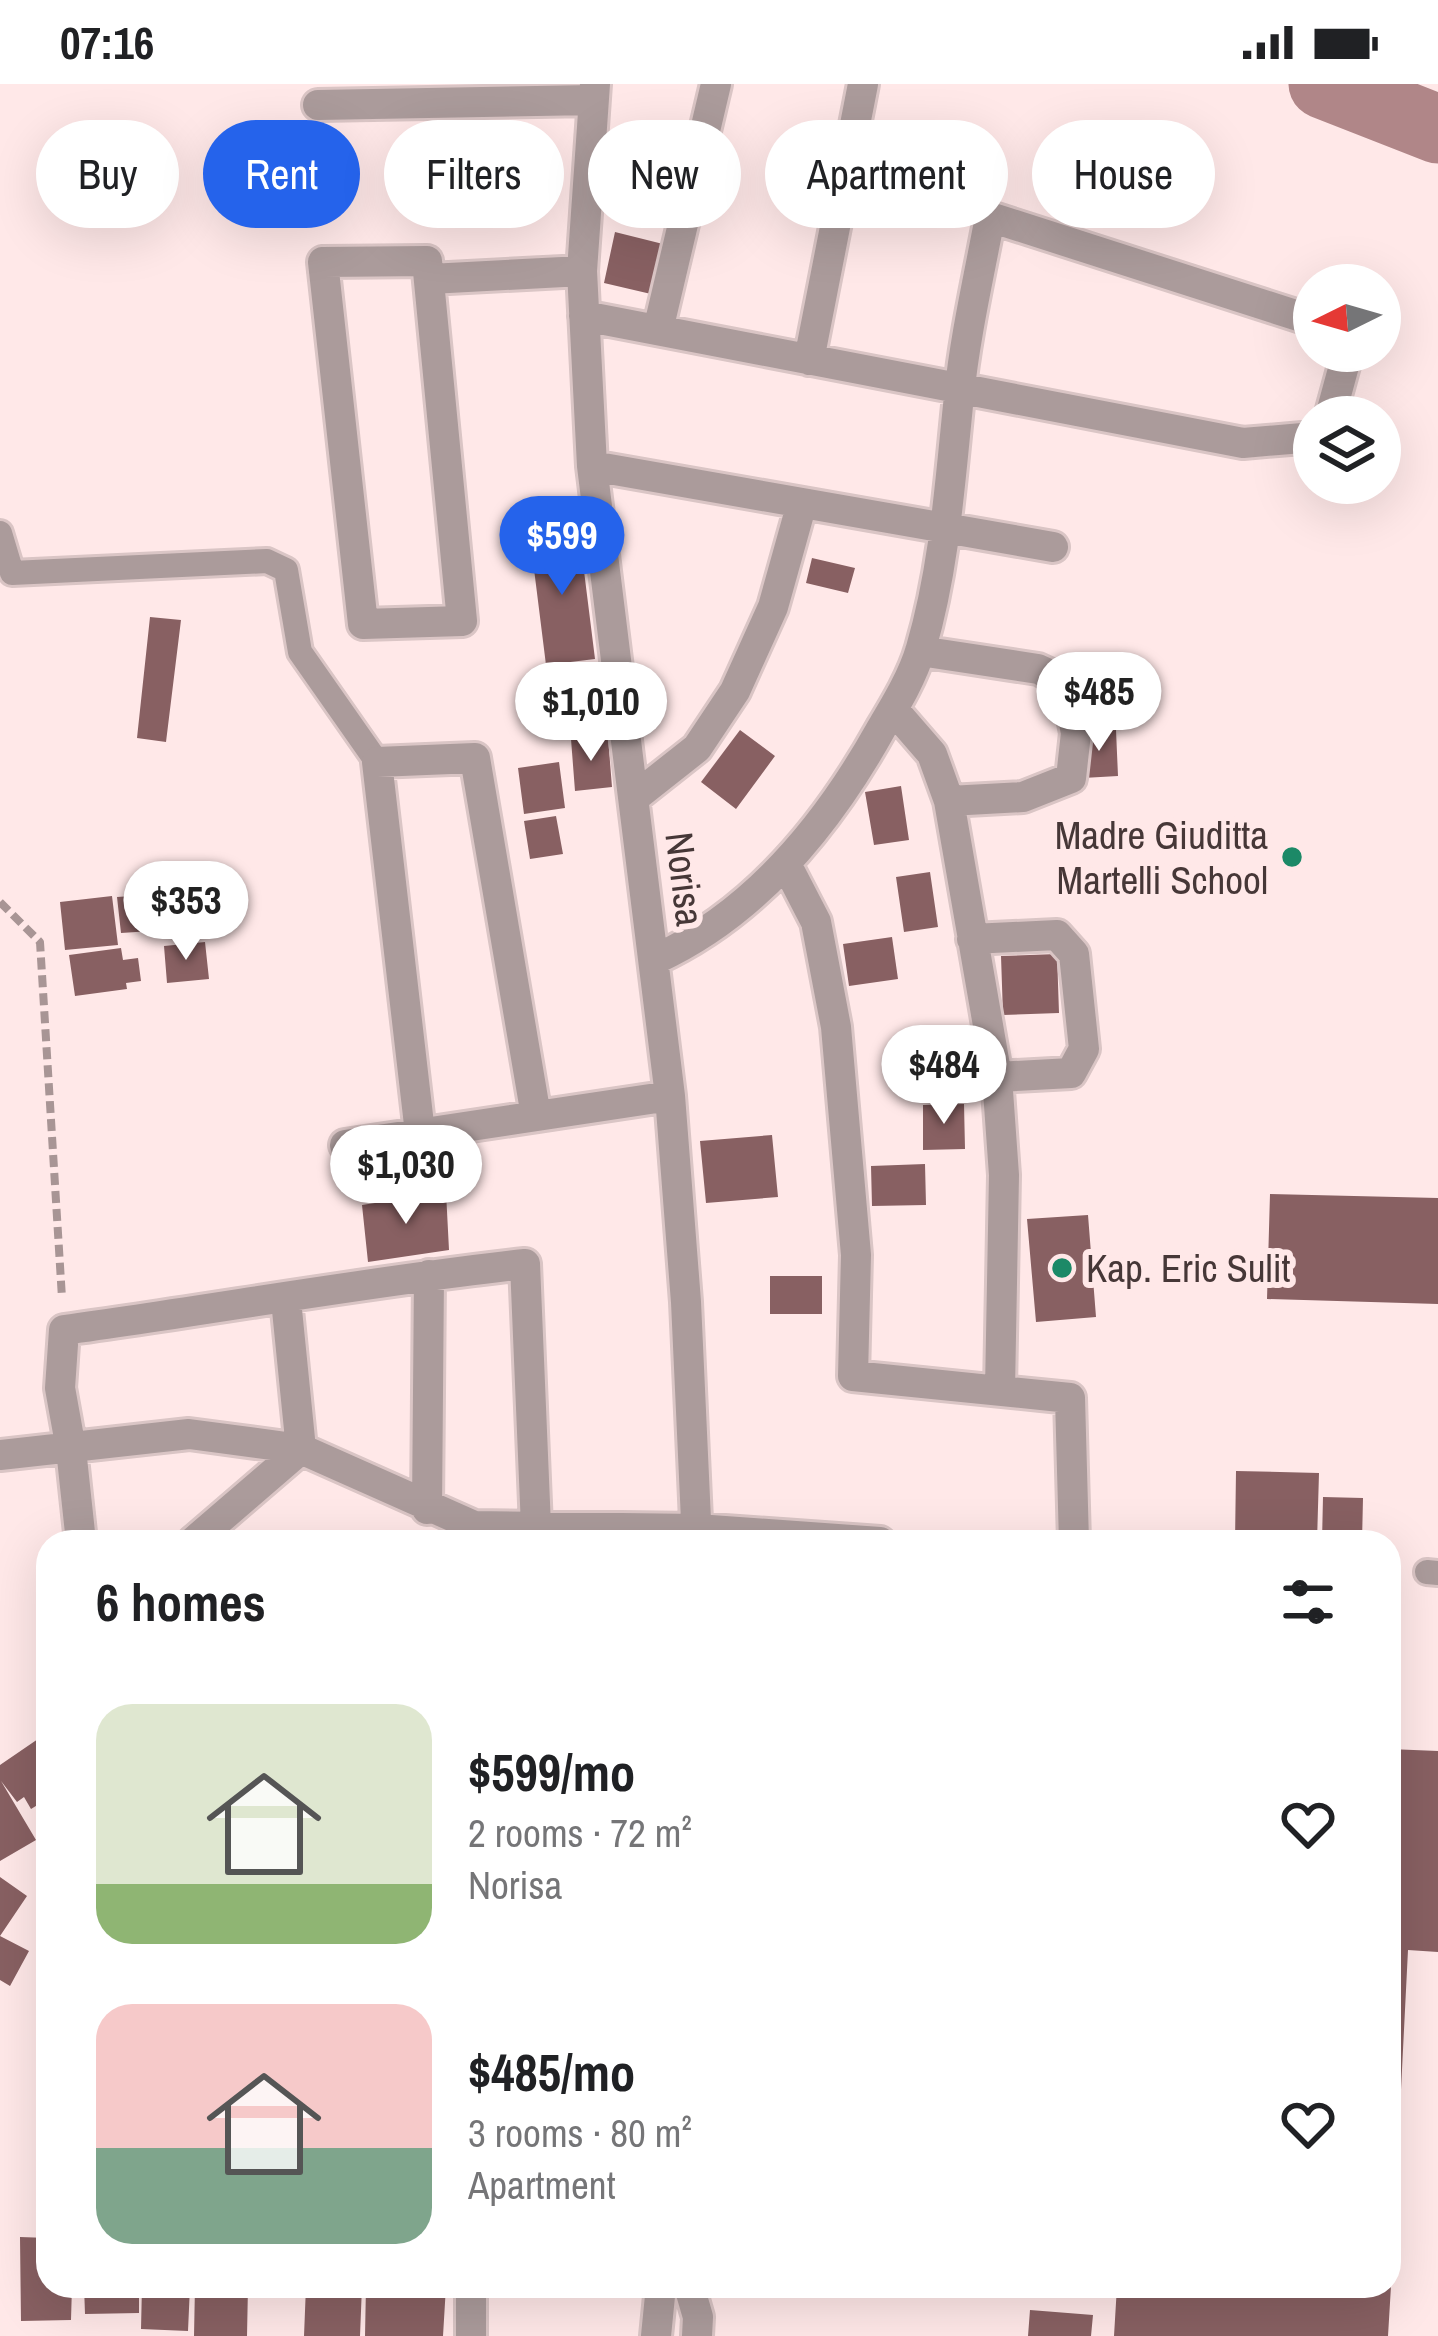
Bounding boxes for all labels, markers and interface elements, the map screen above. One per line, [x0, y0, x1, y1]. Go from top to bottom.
text: 07:16 [60, 12, 154, 73]
chip: Buy [36, 120, 179, 228]
chip: Rent [203, 120, 360, 228]
chip: Filters [384, 120, 564, 228]
chip: New [588, 120, 741, 228]
chip: Apartment [765, 120, 1008, 228]
chip: House [1032, 120, 1215, 228]
north arrow [1293, 264, 1401, 372]
map controls [1293, 264, 1401, 504]
button: layers [1293, 396, 1401, 504]
pin: $599 [491, 496, 633, 598]
text: $599 [526, 509, 598, 561]
pin: $485 [1028, 652, 1170, 754]
pin: $1,010 [493, 662, 689, 764]
text: $485 [1063, 665, 1135, 717]
text: $1,010 [542, 675, 640, 727]
place label: Madre Giuditta Martelli School [1055, 809, 1268, 906]
street label: Norisa [653, 829, 717, 929]
marker: Madre Giuditta Martelli School [1279, 844, 1305, 870]
pin: $353 [115, 861, 257, 963]
text: $353 [150, 874, 222, 926]
pin: $484 [873, 1025, 1015, 1127]
text: $484 [908, 1038, 980, 1090]
pin: $1,030 [308, 1125, 504, 1227]
text: $1,030 [357, 1138, 455, 1190]
place label: Kap. Eric Sulit [1086, 1242, 1291, 1294]
marker: Kap. Eric Sulit [1049, 1255, 1075, 1281]
text: 6 homes [96, 1568, 266, 1637]
icon: filters [1275, 1569, 1341, 1635]
text: $599/mo [468, 1738, 635, 1807]
icon: home [192, 1752, 336, 1896]
icon: heart [1275, 1791, 1341, 1857]
text: 2 rooms · 72 m² [468, 1807, 692, 1859]
text: Norisa [468, 1859, 562, 1911]
text: $485/mo [468, 2038, 635, 2107]
icon: home [192, 2052, 336, 2196]
icon: heart [1275, 2091, 1341, 2157]
text: 3 rooms · 80 m² [468, 2107, 692, 2159]
text: Apartment [468, 2159, 616, 2211]

